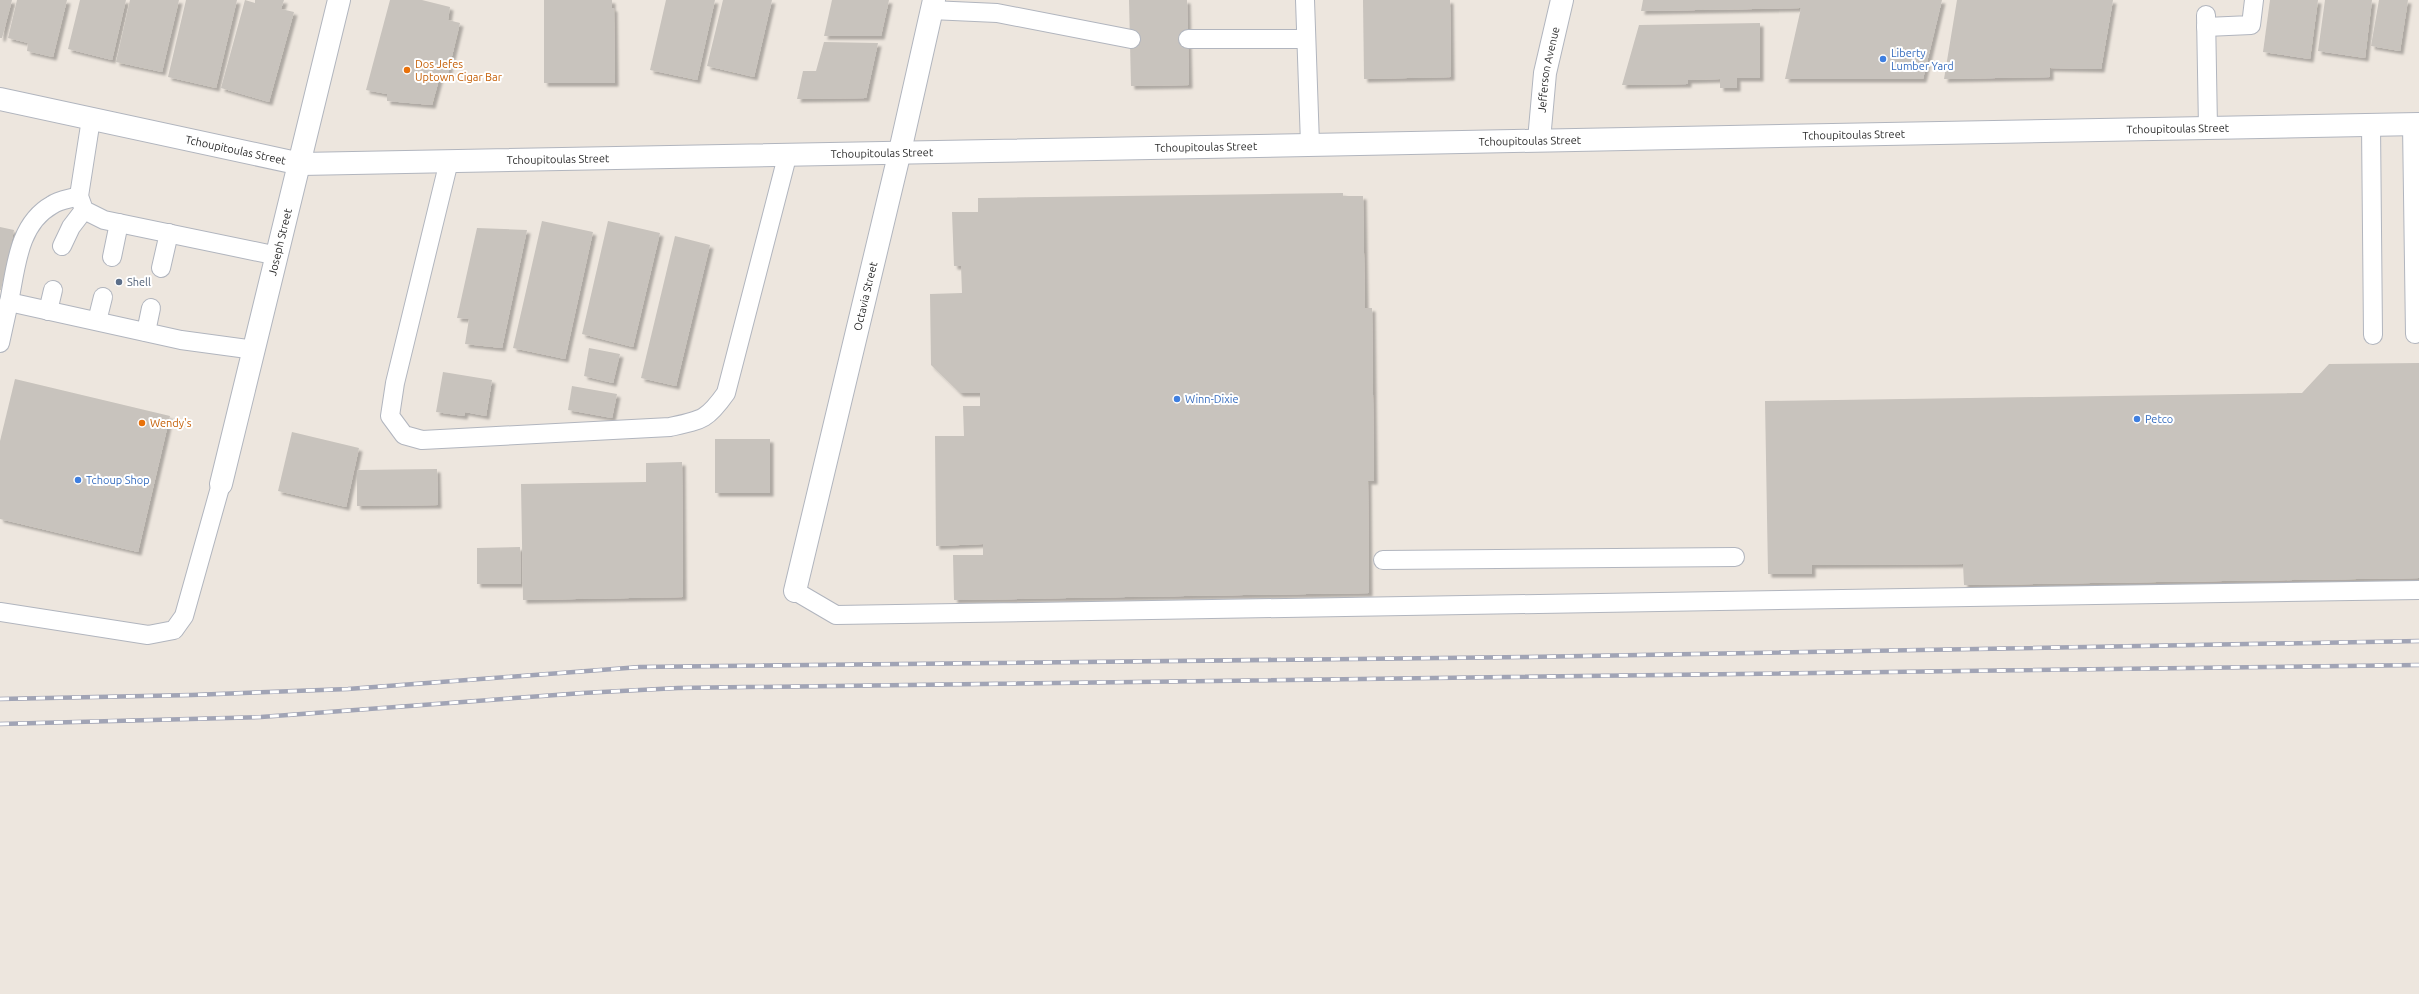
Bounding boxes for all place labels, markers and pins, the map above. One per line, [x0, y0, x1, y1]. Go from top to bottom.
place label: Liberty Lumber Yard [1891, 47, 1954, 72]
marker: Liberty Lumber Yard [1878, 54, 1888, 64]
place label: Dos Jefes Uptown Cigar Bar [415, 58, 503, 83]
marker: Dos Jefes Uptown Cigar Bar [402, 65, 412, 75]
place label: Shell [127, 276, 151, 288]
marker: Shell [114, 277, 124, 287]
place label: Winn-Dixie [1185, 393, 1239, 405]
marker: Winn-Dixie [1172, 394, 1182, 404]
place label: Petco [2145, 413, 2173, 425]
marker: Petco [2132, 414, 2142, 424]
place label: Wendy's [150, 417, 192, 429]
marker: Wendy's [137, 418, 147, 428]
place label: Tchoup Shop [86, 474, 150, 486]
marker: Tchoup Shop [73, 475, 83, 485]

